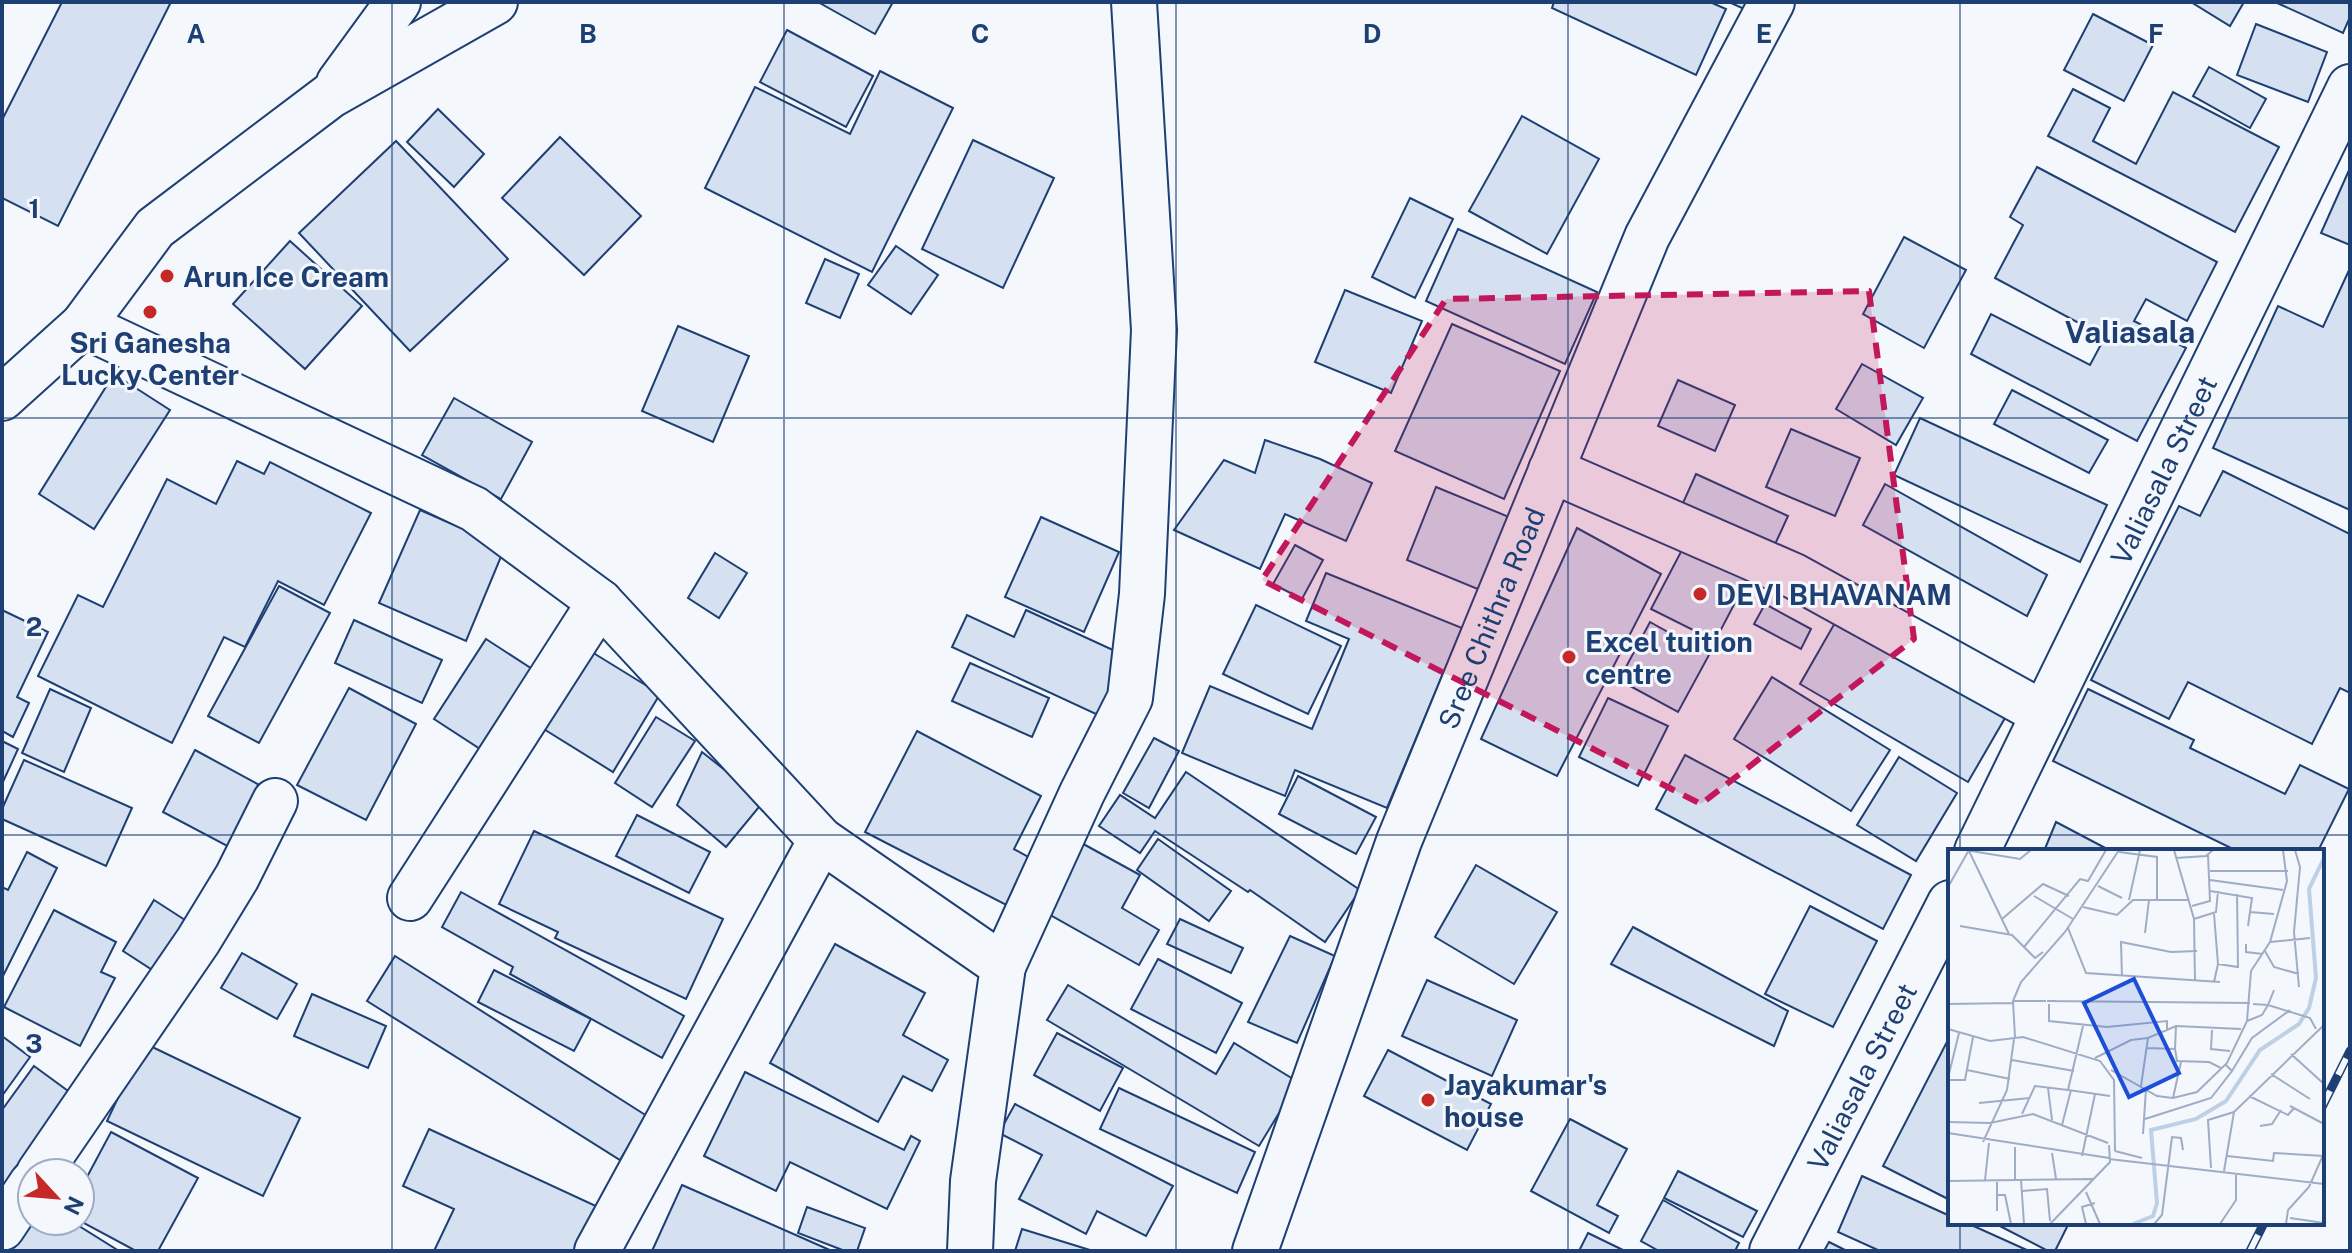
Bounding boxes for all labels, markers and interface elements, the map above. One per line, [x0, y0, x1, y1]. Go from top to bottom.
text: A [187, 18, 206, 49]
text: B [579, 18, 597, 49]
text: C [971, 18, 989, 49]
text: D [1363, 18, 1381, 49]
text: E [1756, 18, 1772, 49]
text: F [2148, 18, 2164, 49]
text: 1 [28, 193, 40, 224]
place label: Arun Ice Cream [183, 260, 389, 293]
marker: Arun Ice Cream [158, 267, 176, 285]
marker: Sri Ganesha Lucky Center [141, 303, 159, 321]
district label: Valiasala [2065, 314, 2195, 350]
place label: Sri Ganesha Lucky Center [61, 326, 239, 391]
street label: Valiasala Street [2103, 370, 2223, 570]
street label: Sree Chithra Road [1431, 502, 1551, 733]
place label: DEVI BHAVANAM [1716, 578, 1952, 611]
marker: DEVI BHAVANAM [1691, 585, 1709, 603]
text: 2 [26, 611, 42, 642]
place label: Excel tuition centre [1585, 625, 1753, 690]
marker: Excel tuition centre [1560, 648, 1578, 666]
inset map [1948, 849, 2324, 1225]
street label: Valiasala Street [1800, 977, 1923, 1176]
text: 3 [25, 1028, 43, 1059]
place label: Jayakumar's house [1444, 1068, 1607, 1133]
marker: Jayakumar's house [1419, 1091, 1437, 1109]
north arrow [16, 1157, 96, 1237]
text: N [59, 1192, 89, 1219]

